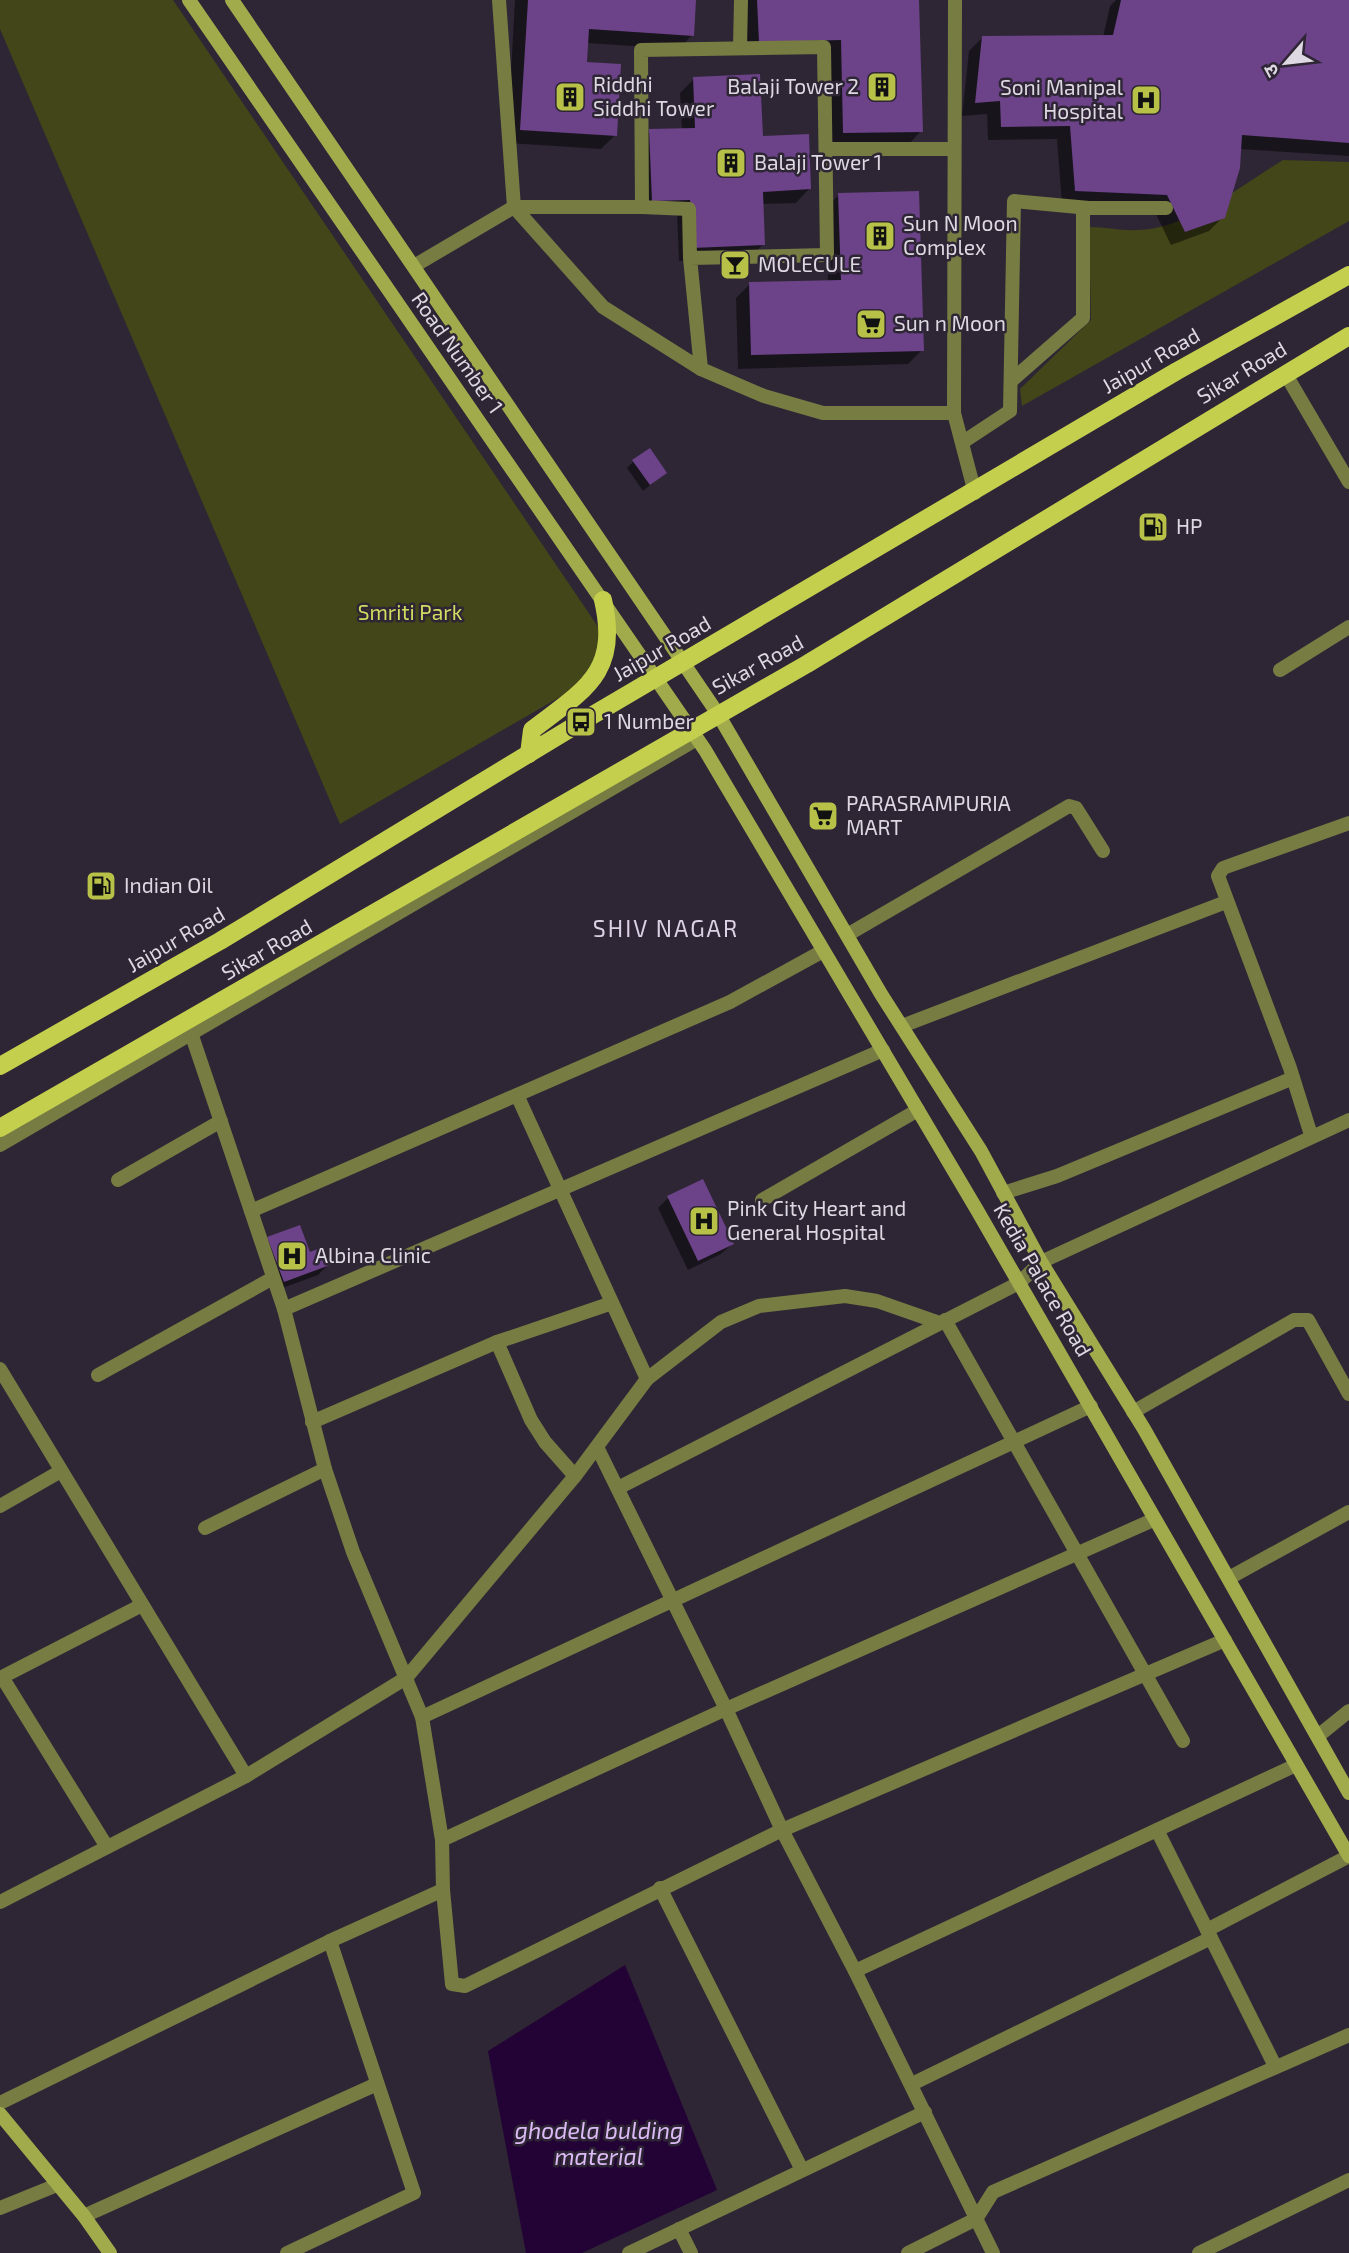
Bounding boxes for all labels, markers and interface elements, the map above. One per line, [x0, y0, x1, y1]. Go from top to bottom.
north arrow [1251, 28, 1321, 98]
text: उ [1257, 60, 1283, 82]
building icon: Balaji Tower 2 [865, 70, 899, 104]
place label: Riddhi Siddhi Tower [593, 71, 715, 120]
place label: Balaji Tower 2 [727, 73, 859, 99]
place label: Soni Manipal Hospital [1000, 74, 1124, 123]
building icon: Riddhi Siddhi Tower [553, 80, 587, 114]
hospital icon: Soni Manipal Hospital [1129, 83, 1163, 117]
building icon: Balaji Tower 1 [714, 146, 748, 180]
place label: Balaji Tower 1 [754, 149, 882, 175]
place label: Sun N Moon Complex [903, 210, 1018, 259]
building icon: Sun N Moon Complex [863, 219, 897, 253]
bar icon: MOLECULE [718, 248, 752, 282]
place label: MOLECULE [758, 251, 861, 276]
street label: Road Number 1 [407, 287, 509, 418]
supermarket icon: Sun n Moon [854, 307, 888, 341]
place label: Sun n Moon [894, 310, 1006, 335]
street label: Jaipur Road [1097, 322, 1204, 398]
street label: Sikar Road [1192, 335, 1291, 408]
fuel station icon: HP [1136, 510, 1170, 544]
place label: HP [1176, 513, 1202, 538]
park label: Smriti Park [358, 599, 463, 624]
street label: Jaipur Road [608, 610, 715, 686]
street label: Sikar Road [707, 628, 807, 699]
bus stop icon: 1 Number [564, 705, 598, 739]
place label: 1 Number [604, 708, 694, 733]
place label: PARASRAMPURIA MART [846, 790, 1011, 839]
supermarket icon: PARASRAMPURIA MART [806, 799, 840, 833]
fuel station icon: Indian Oil [84, 869, 118, 903]
place label: Indian Oil [124, 872, 214, 897]
street label: Jaipur Road [122, 901, 229, 977]
street label: Sikar Road [217, 913, 316, 985]
district label: SHIV NAGAR [593, 914, 739, 942]
place label: Pink City Heart and General Hospital [727, 1195, 906, 1244]
street label: Kedia Palace Road [989, 1198, 1097, 1360]
hospital icon: Pink City Heart and General Hospital [687, 1204, 721, 1238]
hospital icon: Albina Clinic [275, 1239, 309, 1273]
place label: Albina Clinic [315, 1242, 431, 1267]
water label: ghodela bulding material [515, 2116, 683, 2170]

